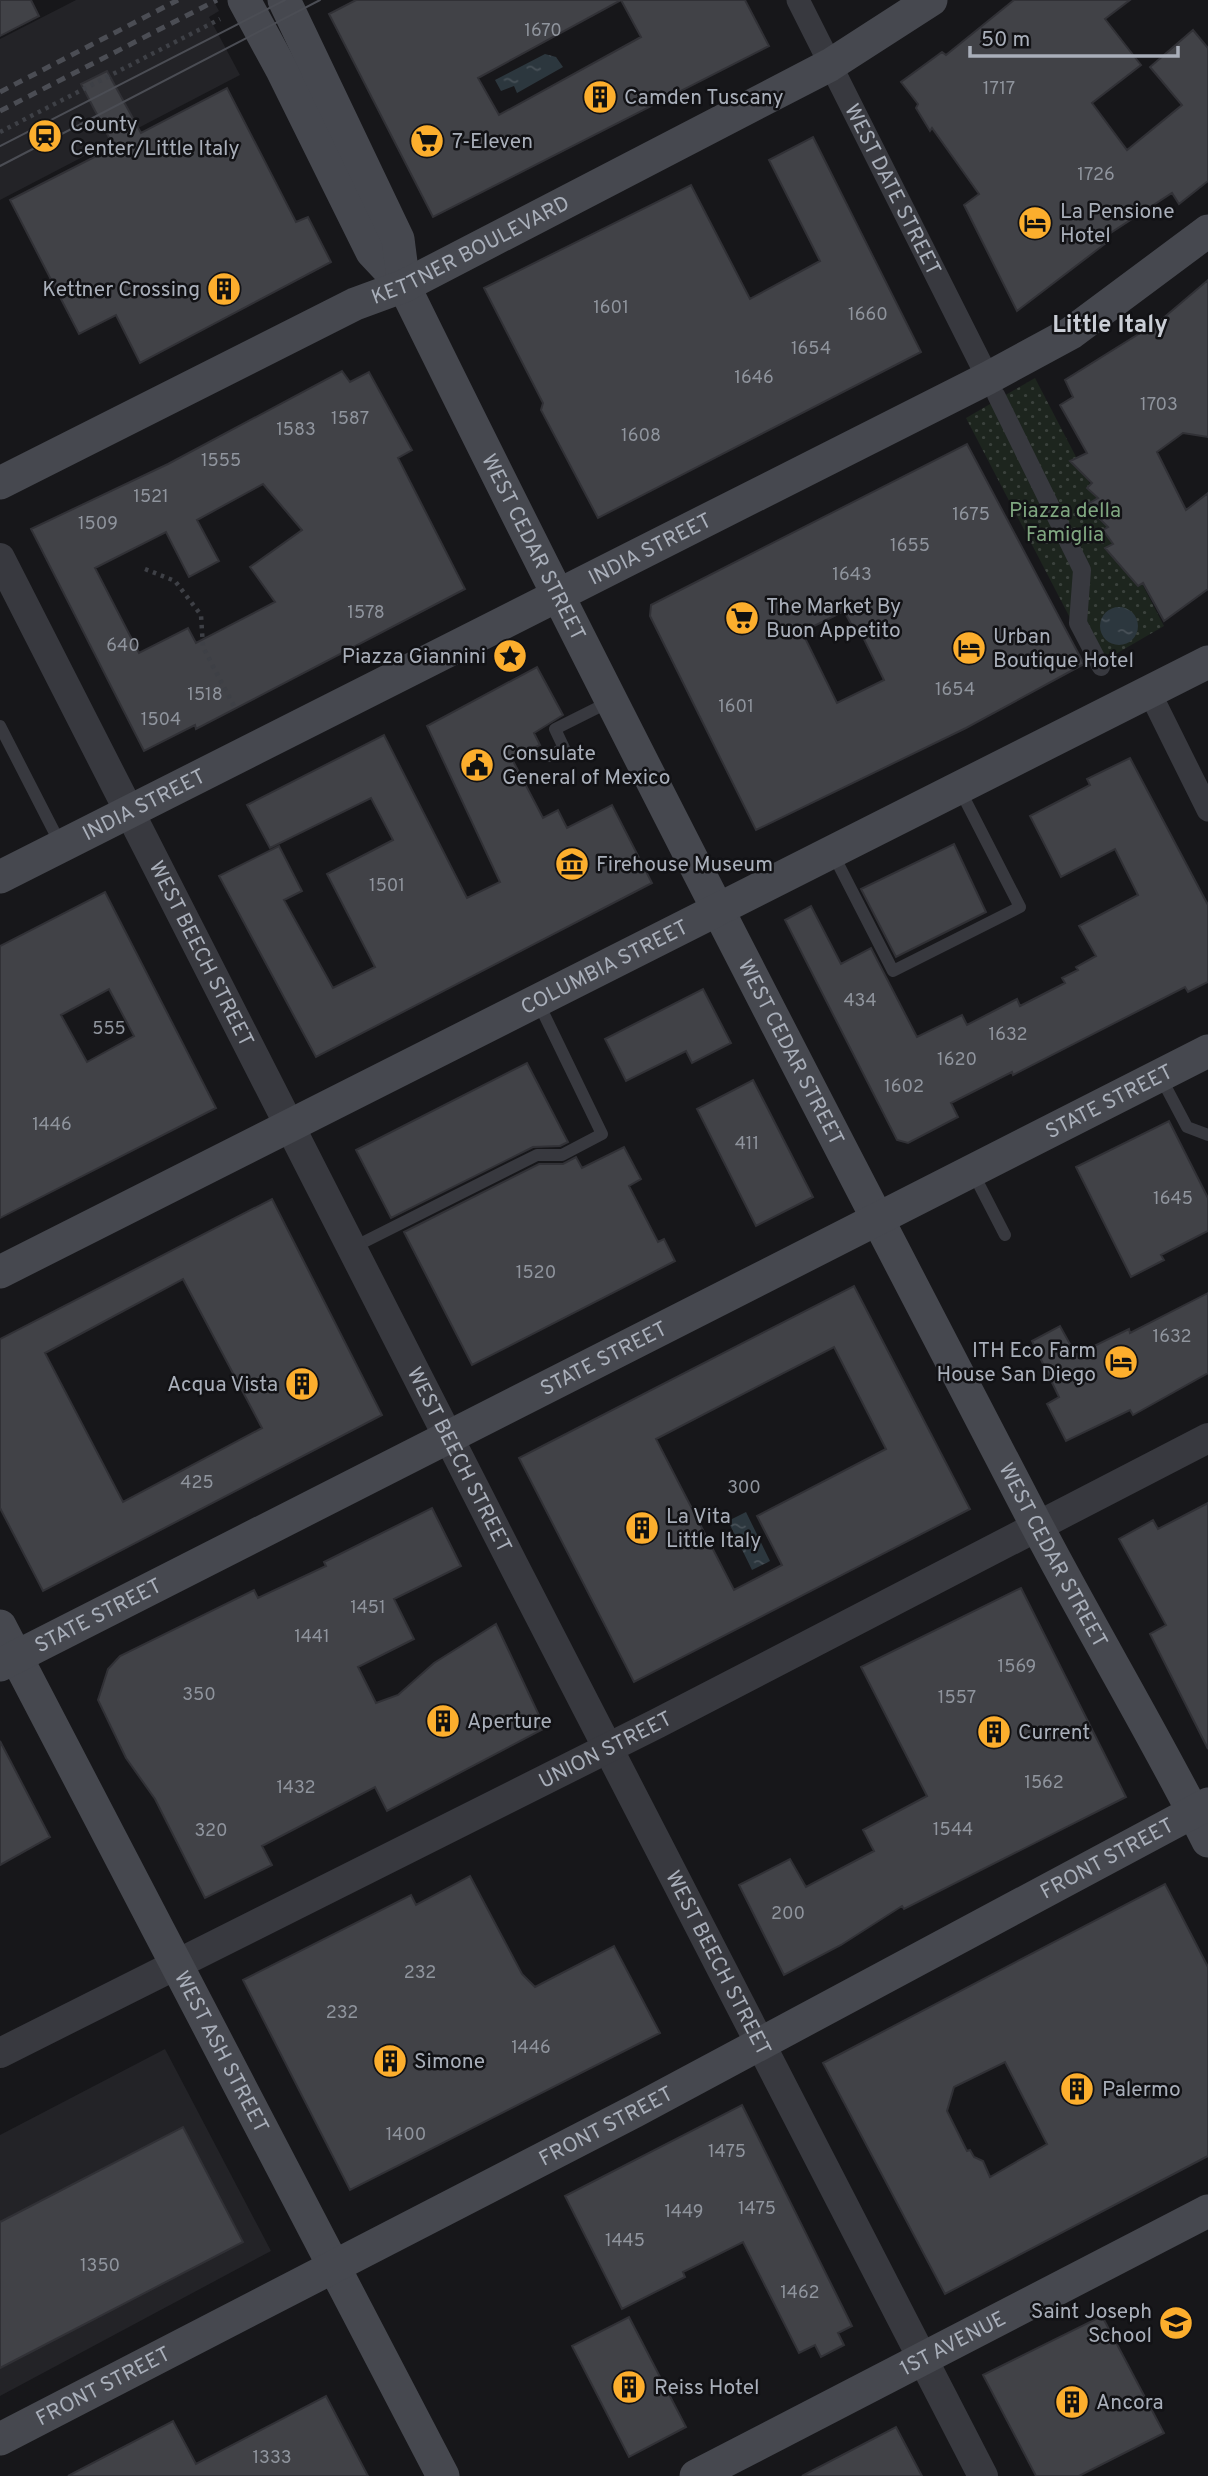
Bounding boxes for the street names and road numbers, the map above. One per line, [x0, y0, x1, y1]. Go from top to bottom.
street label: WEST DATE STREET [837, 100, 946, 281]
street label: KETTNER BOULEVARD [368, 190, 575, 312]
street label: WEST CEDAR STREET [474, 450, 591, 646]
street label: INDIA STREET [584, 508, 717, 592]
street label: INDIA STREET [78, 763, 210, 848]
street label: WEST BEECH STREET [142, 857, 259, 1052]
street label: COLUMBIA STREET [517, 915, 693, 1022]
street label: WEST CEDAR STREET [731, 955, 849, 1151]
street label: STATE STREET [1042, 1059, 1178, 1146]
street label: STATE STREET [536, 1316, 672, 1403]
street label: WEST BEECH STREET [400, 1363, 517, 1558]
street label: WEST CEDAR STREET [992, 1459, 1113, 1653]
street label: STATE STREET [31, 1573, 167, 1660]
street label: UNION STREET [535, 1706, 677, 1796]
street label: FRONT STREET [1036, 1813, 1179, 1906]
street label: WEST BEECH STREET [658, 1866, 776, 2061]
street label: WEST ASH STREET [167, 1967, 274, 2138]
street label: FRONT STREET [535, 2081, 678, 2173]
street label: 1ST AVENUE [896, 2306, 1011, 2383]
street label: FRONT STREET [32, 2341, 176, 2433]

